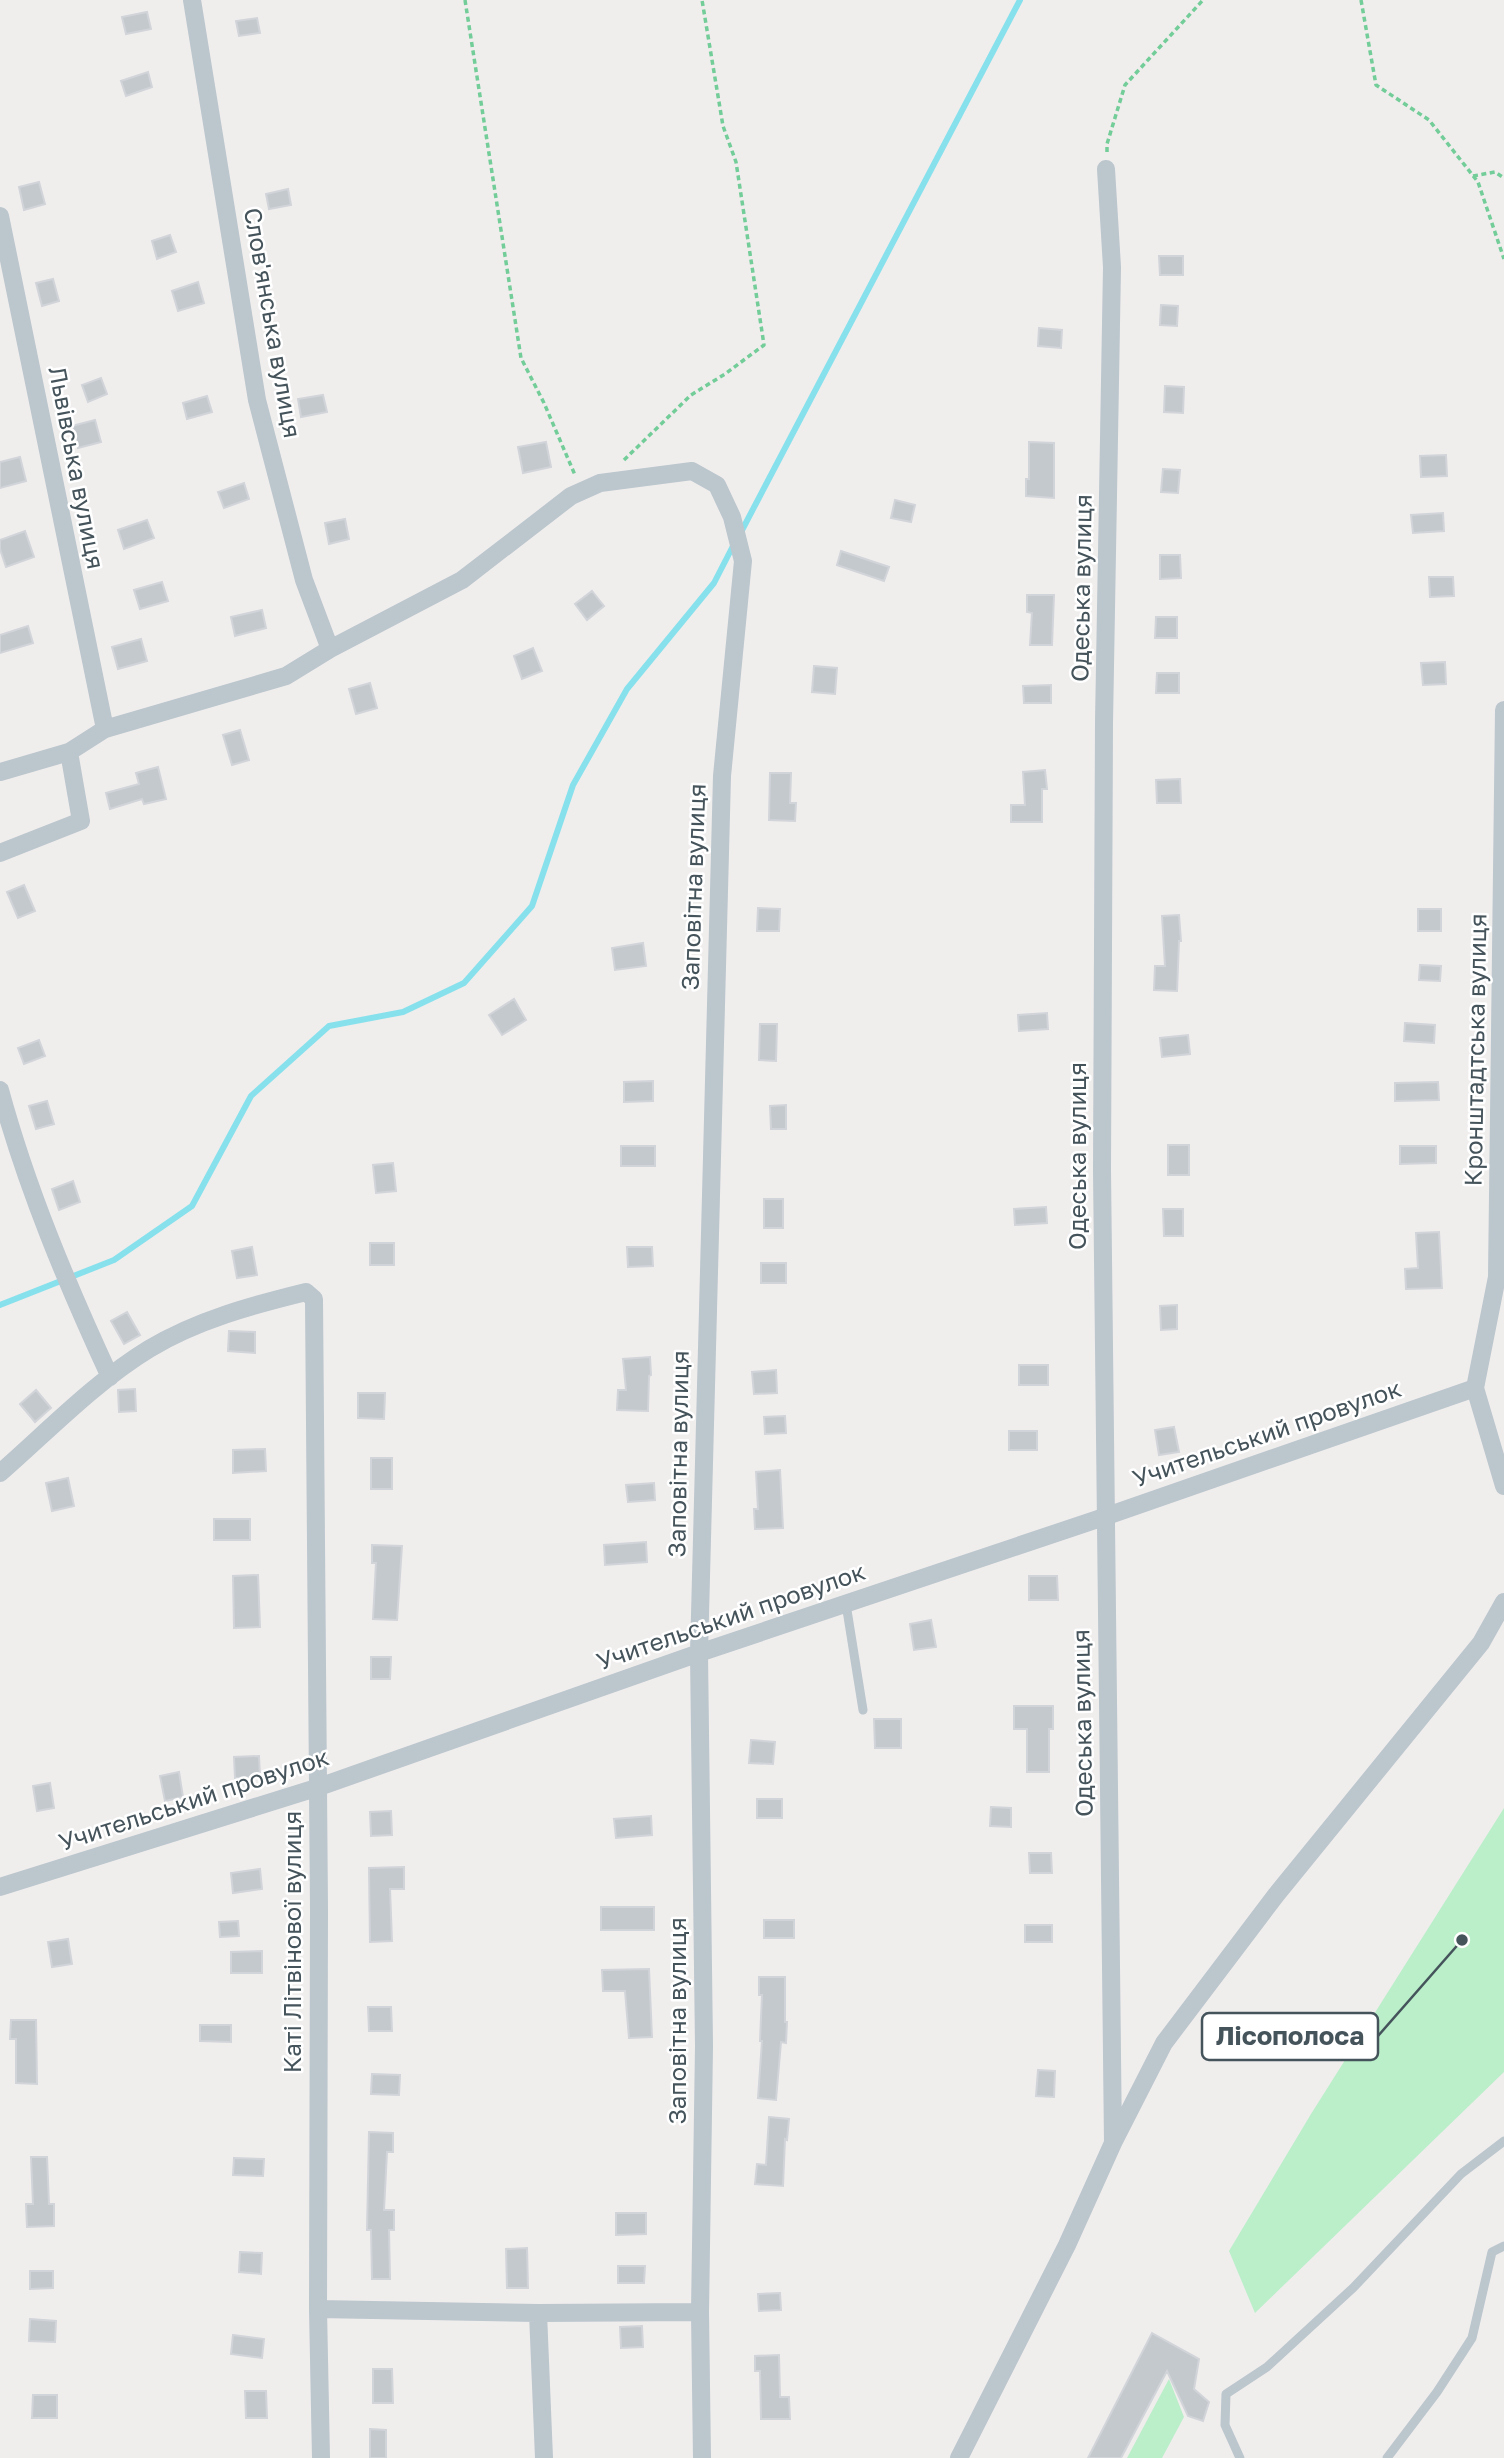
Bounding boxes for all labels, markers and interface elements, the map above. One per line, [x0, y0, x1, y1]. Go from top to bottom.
street label: Слов'янська вулиця [239, 205, 308, 440]
street label: Львівська вулиця [44, 364, 111, 571]
street label: Одеська вулиця [1064, 494, 1097, 682]
street label: Заповітна вулиця [674, 783, 711, 991]
street label: Кронштадтська вулиця [1458, 913, 1491, 1187]
street label: Одеська вулиця [1062, 1062, 1091, 1250]
street label: Заповітна вулиця [661, 1350, 694, 1558]
street label: Учительський провулок [1128, 1373, 1405, 1492]
street label: Учительський провулок [592, 1556, 869, 1675]
street label: Одеська вулиця [1065, 1629, 1098, 1817]
street label: Учительський провулок [55, 1741, 332, 1856]
street label: Каті Літвінової вулиця [277, 1811, 306, 2073]
street label: Заповітна вулиця [662, 1917, 691, 2125]
callout: Лісополоса [1202, 2013, 1378, 2060]
text: Лісополоса [1216, 2020, 1364, 2051]

